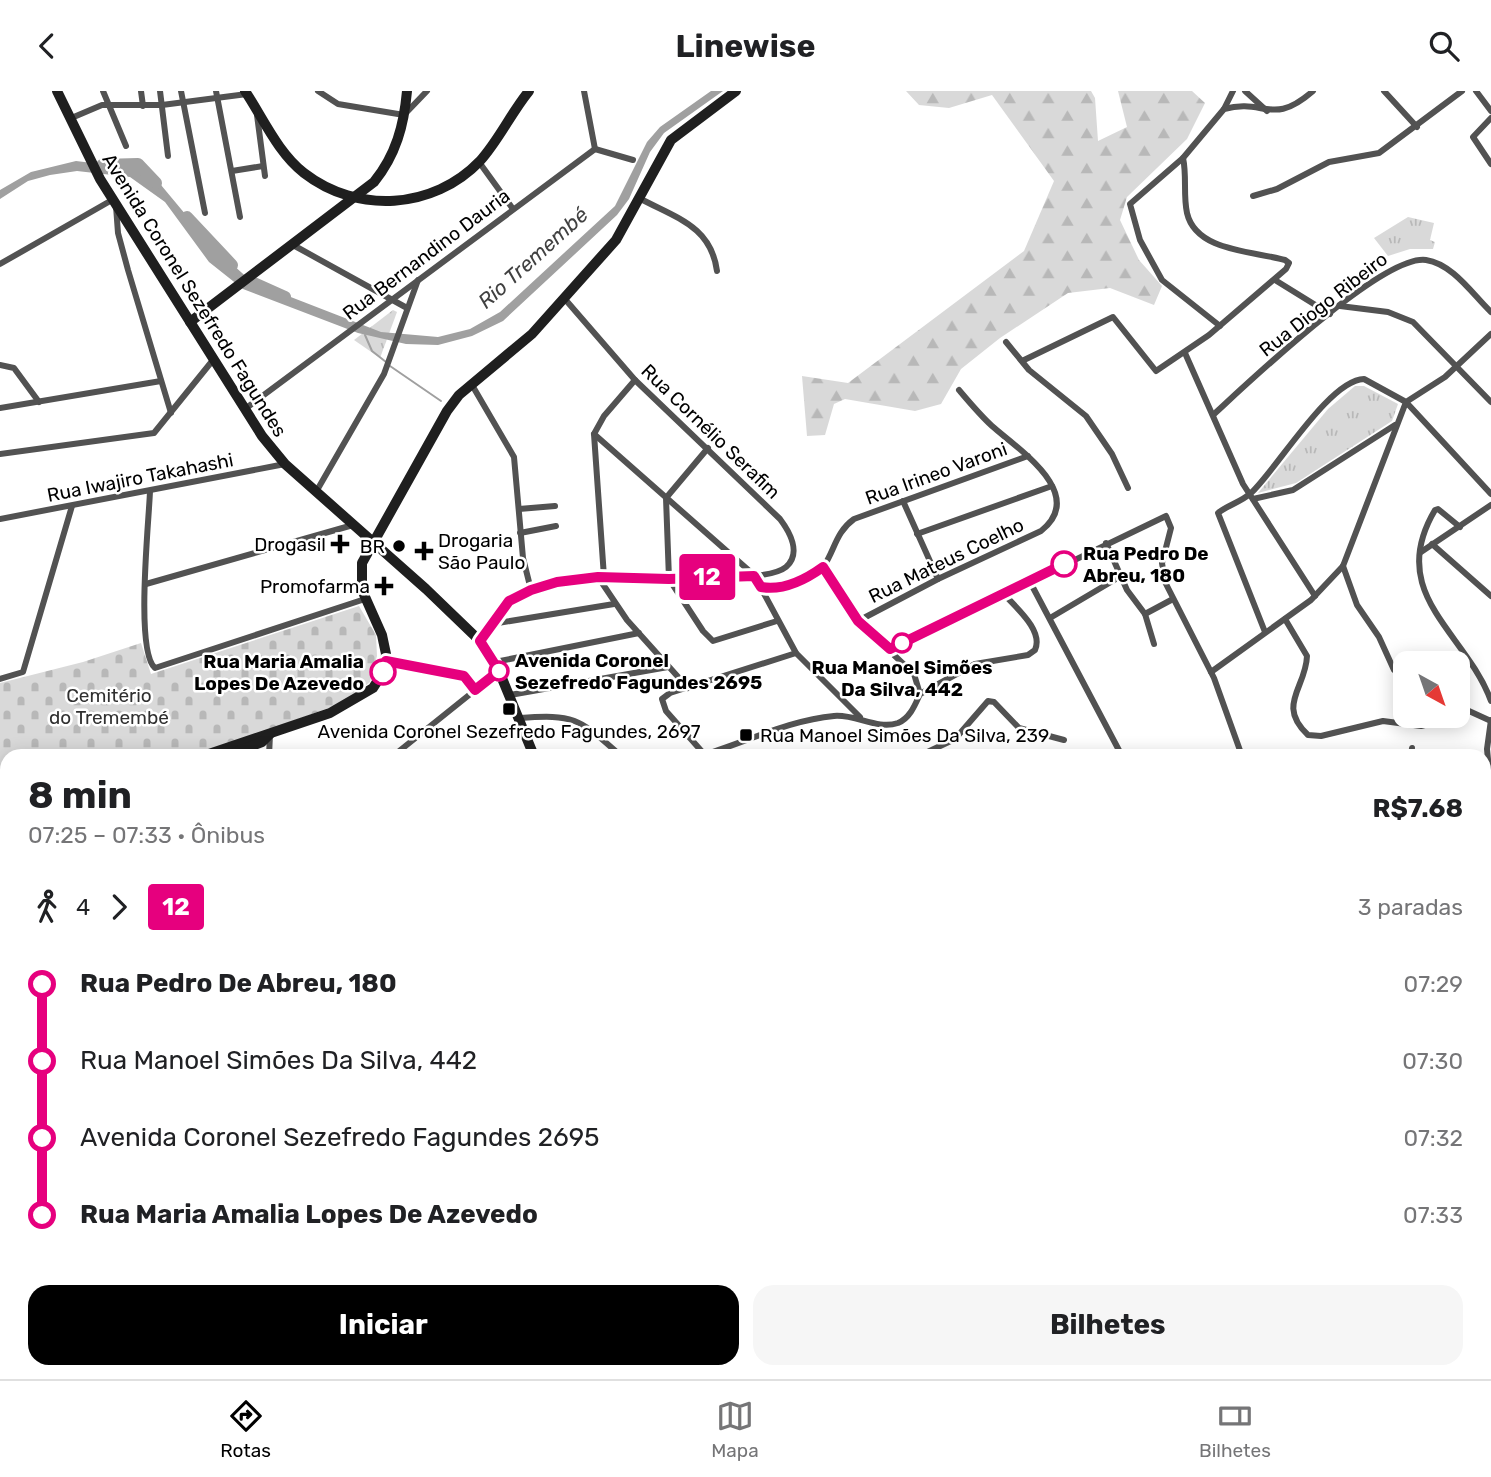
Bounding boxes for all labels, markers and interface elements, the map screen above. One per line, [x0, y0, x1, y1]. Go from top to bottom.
icon: back [28, 27, 66, 65]
text: Linewise [676, 27, 816, 65]
icon: search [1425, 27, 1463, 65]
street label: Avenida Coronel Sezefredo Fagundes [97, 149, 292, 441]
street label: Rua Bernandino Dauria [338, 184, 514, 325]
water label: Rio Tremembé [473, 202, 593, 313]
street label: Rua Diogo Ribeiro [1255, 247, 1392, 361]
street label: Rua Cornélio Serafim [636, 359, 785, 504]
street label: Rua Irineo Varoni [862, 437, 1010, 510]
street label: Rua Iwajiro Takahashi [45, 448, 235, 507]
street label: Rua Mateus Coelho [865, 513, 1028, 608]
place label: Drogaria São Paulo [438, 529, 525, 574]
place label: Drogasil [254, 533, 326, 556]
place label: BR [360, 535, 385, 558]
marker: Drogasil [332, 536, 348, 552]
marker: BR [391, 538, 407, 554]
place label: Rua Pedro De Abreu, 180 [1083, 542, 1209, 587]
marker: Drogaria São Paulo [416, 543, 432, 559]
marker: Rua Pedro De Abreu, 180 [1051, 551, 1077, 577]
line badge: 12 [676, 554, 738, 600]
text: 12 [693, 563, 721, 591]
place label: Promofarma [260, 575, 370, 598]
marker: Promofarma [376, 578, 392, 594]
marker: Rua Manoel Simões Da Silva, 442 [892, 633, 912, 653]
place label: Avenida Coronel Sezefredo Fagundes 2695 [515, 649, 762, 694]
place label: Rua Maria Amalia Lopes De Azevedo [194, 650, 364, 695]
north arrow [1393, 651, 1470, 728]
map controls [1393, 651, 1470, 728]
place label: Rua Manoel Simões Da Silva, 442 [812, 656, 992, 701]
marker: Rua Maria Amalia Lopes De Azevedo [370, 659, 396, 685]
marker: Avenida Coronel Sezefredo Fagundes 2695 [489, 661, 509, 681]
park label: Cemitério do Tremembé [49, 684, 169, 729]
marker: Avenida Coronel Sezefredo Fagundes, 2697 [501, 701, 517, 717]
place label: Avenida Coronel Sezefredo Fagundes, 2697 [318, 720, 701, 743]
place label: Rua Manoel Simões Da Silva, 239 [760, 724, 1049, 747]
marker: Rua Manoel Simões Da Silva, 239 [738, 727, 754, 743]
text: 8 min [28, 772, 132, 818]
text: R$7.68 [1372, 793, 1463, 824]
text: 07:25 – 07:33 · Ônibus [28, 821, 265, 849]
icon: walk [28, 888, 66, 926]
icon: forward [100, 888, 138, 926]
text: 4 [76, 893, 90, 921]
text: 12 [162, 893, 190, 921]
text: 3 paradas [1358, 893, 1463, 921]
text: Rua Pedro De Abreu, 180 [80, 968, 397, 999]
text: 07:29 [1404, 970, 1463, 998]
text: Rua Manoel Simões Da Silva, 442 [80, 1045, 477, 1076]
text: 07:30 [1402, 1047, 1463, 1075]
text: Avenida Coronel Sezefredo Fagundes 2695 [80, 1122, 600, 1153]
text: 07:32 [1403, 1124, 1463, 1152]
text: Rua Maria Amalia Lopes De Azevedo [80, 1199, 538, 1230]
text: 07:33 [1403, 1201, 1463, 1229]
button: Iniciar [28, 1285, 739, 1365]
button: Bilhetes [753, 1285, 1463, 1365]
tab: Rotas [220, 1397, 271, 1462]
tab: Mapa [711, 1397, 759, 1462]
tab: Bilhetes [1199, 1397, 1271, 1462]

